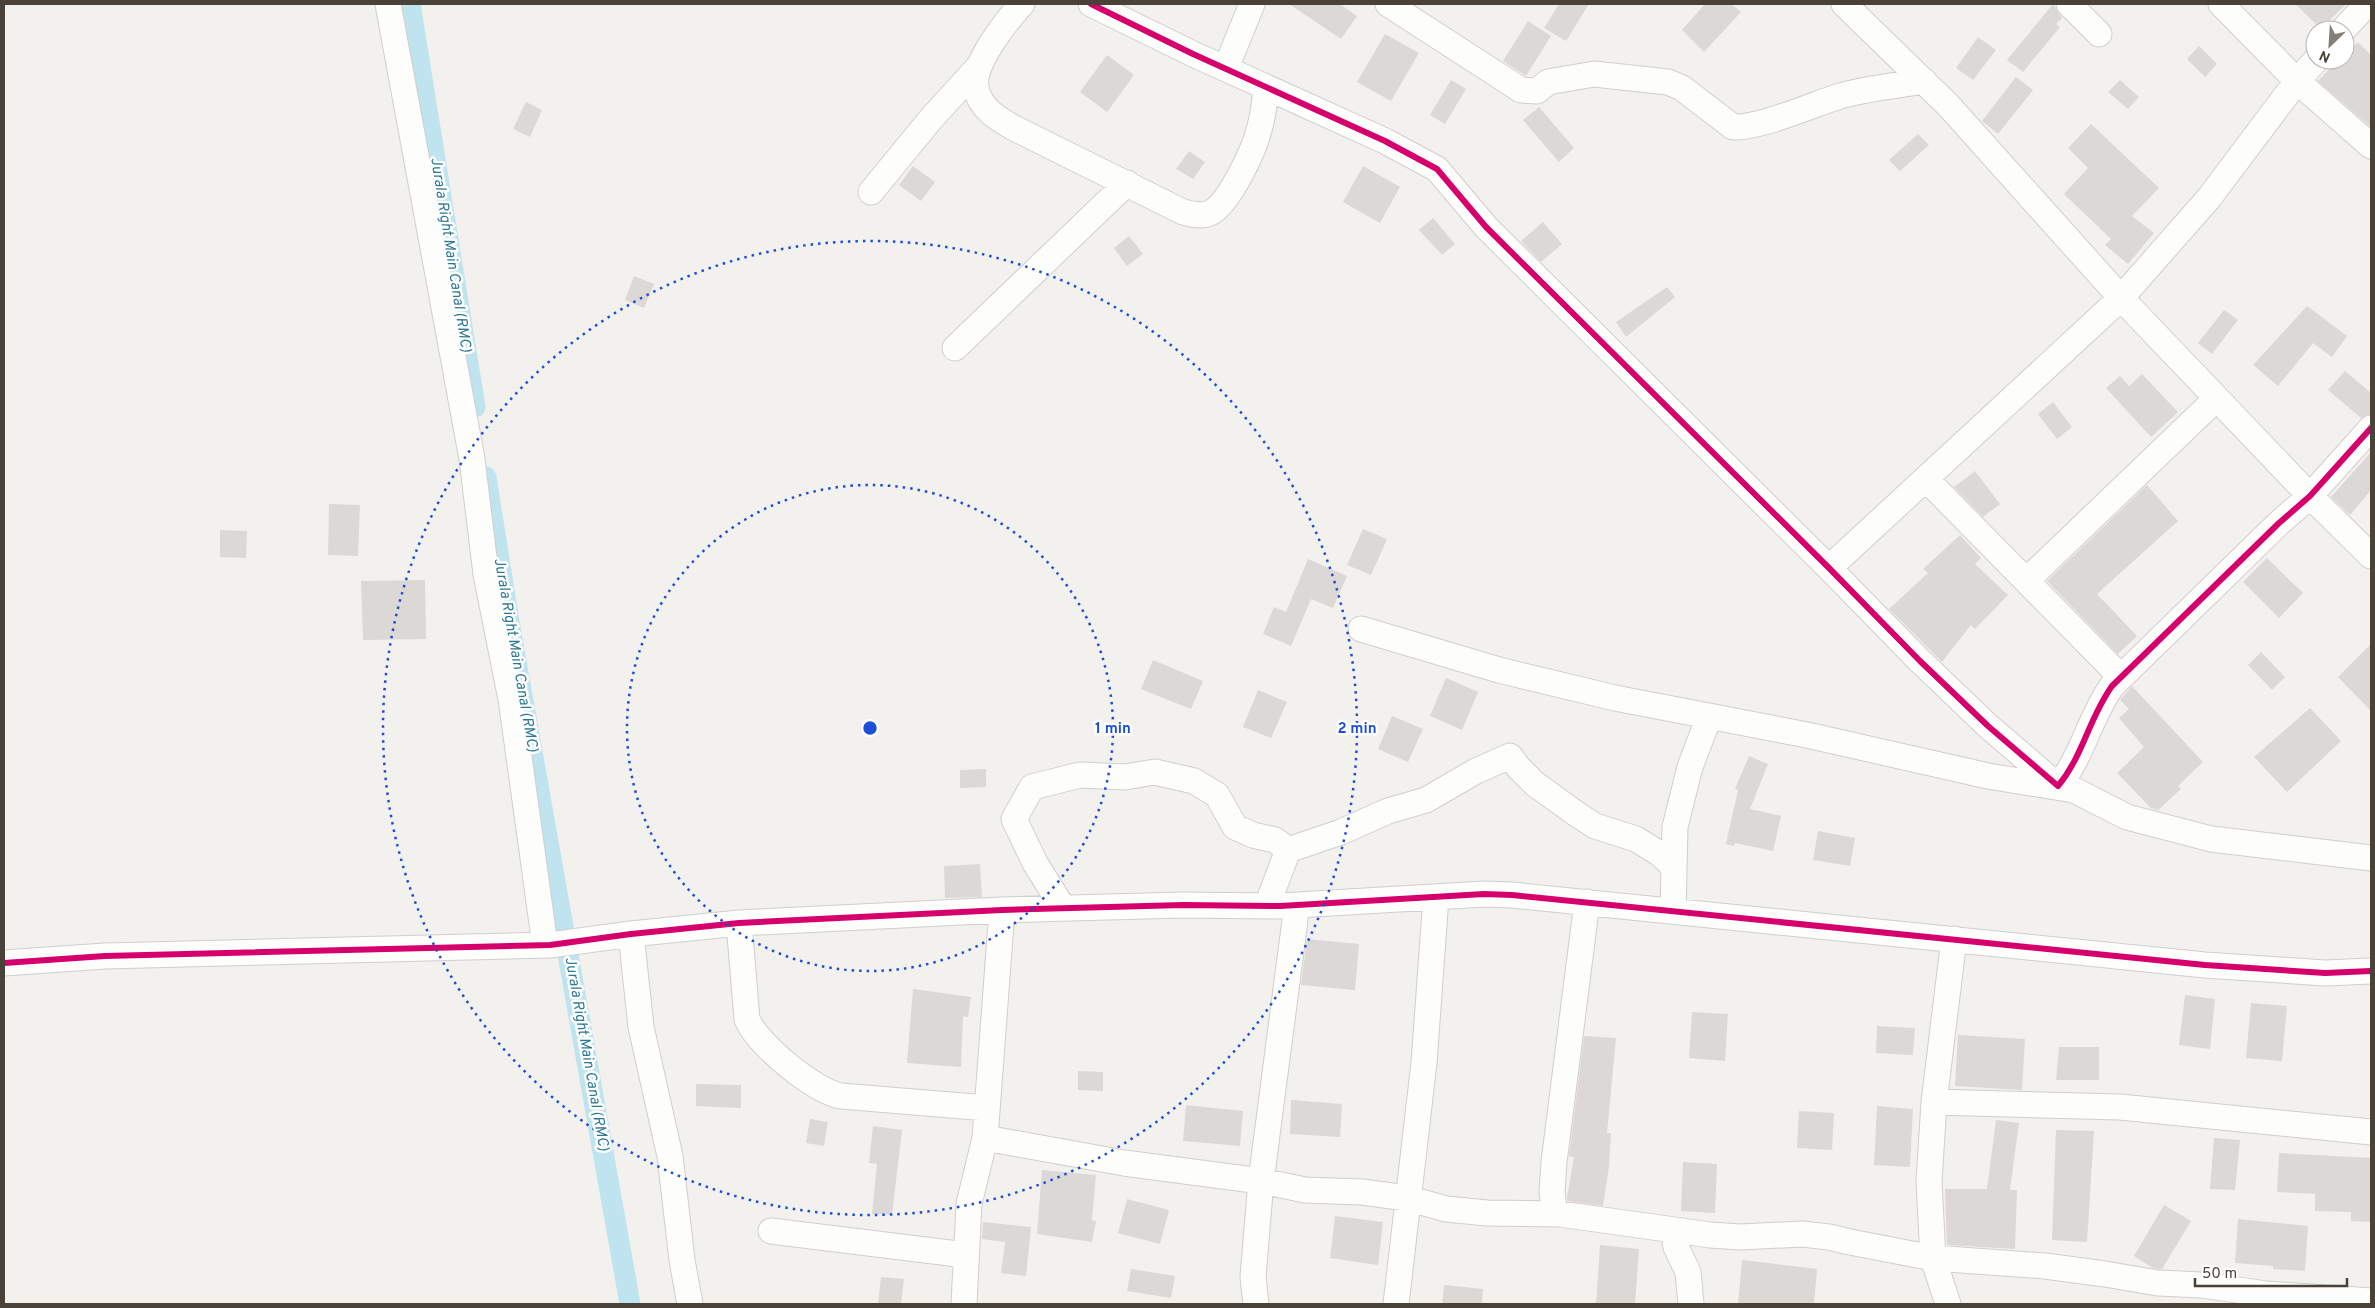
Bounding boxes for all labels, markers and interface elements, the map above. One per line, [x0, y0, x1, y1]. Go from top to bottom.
north arrow [2305, 20, 2355, 70]
text: N [2317, 46, 2333, 65]
water label: Jurala Right Main Canal (RMC) [425, 156, 475, 354]
water label: Jurala Right Main Canal (RMC) [489, 556, 541, 754]
centre of rings [861, 719, 879, 737]
text: 1 min [1095, 720, 1131, 739]
text: 2 min [1337, 720, 1377, 739]
water label: Jurala Right Main Canal (RMC) [560, 955, 612, 1153]
scale bar [2195, 1256, 2348, 1288]
text: 50 m [2202, 1265, 2237, 1284]

